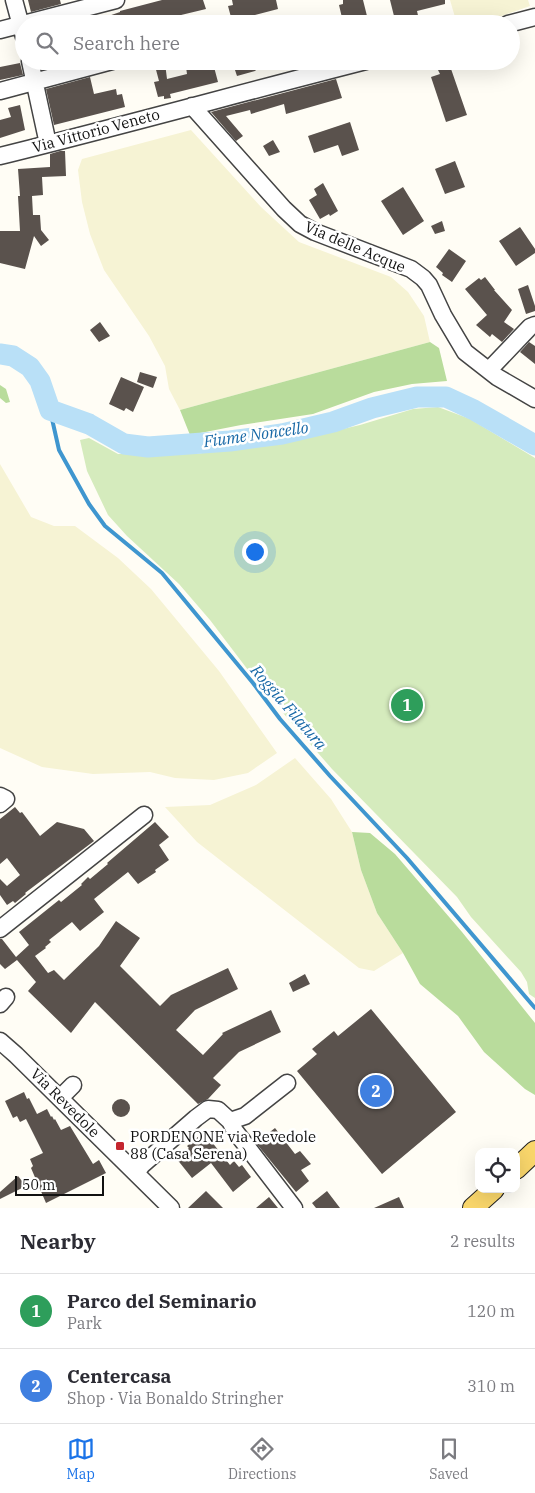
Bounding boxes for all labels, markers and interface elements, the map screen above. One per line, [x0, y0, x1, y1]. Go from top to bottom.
search box [15, 15, 520, 70]
icon: search [33, 29, 61, 57]
text: Search here [73, 31, 180, 55]
street label: Via Vittorio Veneto [30, 104, 162, 157]
street label: Via delle Acque [302, 217, 409, 276]
water label: Fiume Noncello [201, 417, 310, 451]
your location [242, 539, 268, 565]
water label: Roggia Filatura [246, 660, 332, 754]
pin: 1 [391, 686, 423, 724]
street label: Via Revedole [27, 1064, 104, 1141]
pin: 2 [360, 1072, 392, 1110]
place label: PORDENONE via Revedole 88 (Casa Serena) [130, 1127, 316, 1163]
marker: PORDENONE via Revedole 88 (Casa Serena) [114, 1140, 126, 1152]
map controls [475, 1148, 520, 1193]
button: locate [475, 1148, 520, 1193]
scale bar [15, 1173, 104, 1196]
text: 50 m [22, 1176, 55, 1194]
text: Nearby [20, 1227, 96, 1255]
text: 2 results [450, 1231, 515, 1251]
text: Parco del Seminario [67, 1289, 257, 1313]
text: 1 [31, 1301, 41, 1321]
text: 120 m [467, 1301, 515, 1321]
text: Park [67, 1313, 102, 1333]
text: Centercasa [67, 1364, 171, 1388]
text: 2 [31, 1376, 41, 1396]
text: 310 m [467, 1376, 515, 1396]
text: Shop · Via Bonaldo Stringher [67, 1388, 283, 1408]
tab: Map [67, 1435, 95, 1483]
tab: Directions [228, 1435, 296, 1483]
tab: Saved [429, 1435, 468, 1483]

